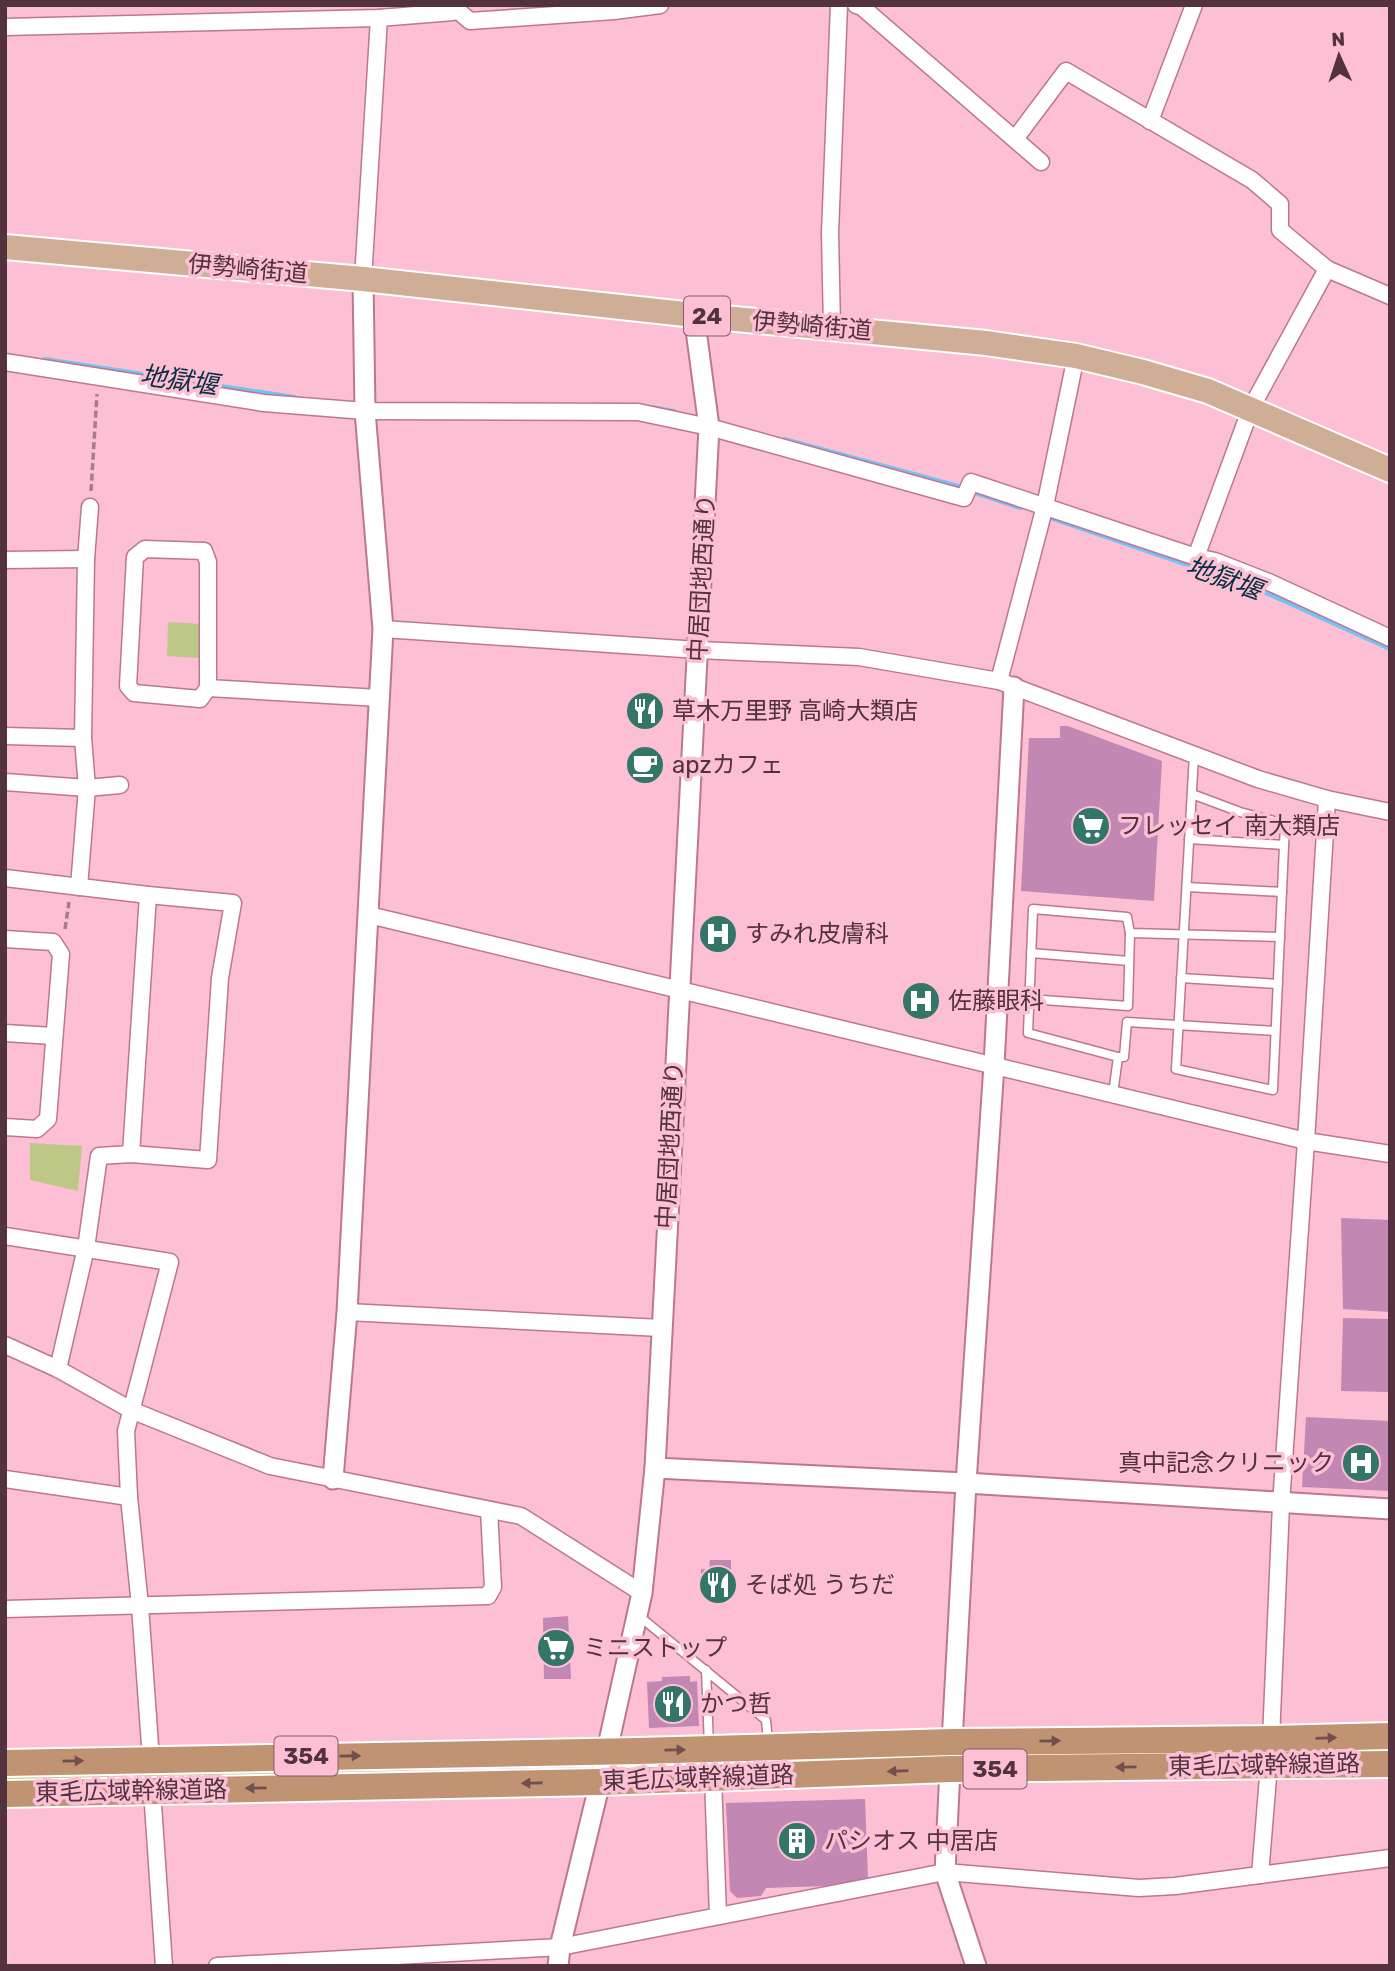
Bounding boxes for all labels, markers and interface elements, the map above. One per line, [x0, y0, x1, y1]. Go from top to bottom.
north arrow [1304, 21, 1374, 91]
text: N [1331, 28, 1346, 51]
street label: 伊勢崎街道 [187, 250, 309, 288]
road number: 24 [684, 296, 730, 336]
street label: 伊勢崎街道 [751, 307, 873, 345]
water label: 地獄堰 [138, 360, 224, 402]
street label: 中居団地西通り [684, 493, 720, 663]
water label: 地獄堰 [1182, 551, 1270, 608]
restaurant icon: 草木万里野 高崎大類店 [624, 690, 666, 732]
place label: 草木万里野 高崎大類店 [672, 697, 918, 725]
cafe icon: apzカフェ [624, 744, 666, 786]
place label: apzカフェ [672, 751, 784, 779]
supermarket icon: フレッセイ 南大類店 [1070, 805, 1112, 847]
place label: フレッセイ 南大類店 [1118, 812, 1340, 840]
hospital icon: すみれ皮膚科 [697, 913, 739, 955]
place label: すみれ皮膚科 [745, 920, 889, 948]
hospital icon: 佐藤眼科 [900, 980, 942, 1022]
place label: 佐藤眼科 [948, 987, 1044, 1015]
street label: 中居団地西通り [652, 1060, 688, 1230]
hospital icon: 真中記念クリニック [1340, 1442, 1382, 1484]
place label: 真中記念クリニック [1118, 1449, 1334, 1477]
restaurant icon: そば処 うちだ [697, 1564, 739, 1606]
place label: そば処 うちだ [745, 1571, 895, 1599]
supermarket icon: ミニストップ [535, 1627, 577, 1669]
place label: ミニストップ [583, 1634, 727, 1662]
restaurant icon: かつ哲 [652, 1683, 694, 1725]
place label: かつ哲 [700, 1690, 772, 1718]
one-way arrow [1315, 1732, 1337, 1743]
one-way arrow [1039, 1735, 1061, 1747]
road number: 354 [274, 1736, 338, 1776]
one-way arrow [665, 1744, 687, 1755]
street label: 東毛広域幹線道路 [1168, 1749, 1360, 1781]
one-way arrow [339, 1750, 361, 1761]
road number: 354 [964, 1750, 1026, 1788]
one-way arrow [63, 1756, 85, 1767]
street label: 東毛広域幹線道路 [602, 1761, 794, 1795]
one-way arrow [1114, 1761, 1136, 1773]
one-way arrow [887, 1766, 909, 1777]
street label: 東毛広域幹線道路 [35, 1775, 227, 1807]
one-way arrow [521, 1777, 543, 1789]
one-way arrow [244, 1783, 266, 1794]
building icon: パシオス 中居店 [776, 1820, 818, 1862]
place label: パシオス 中居店 [824, 1827, 998, 1855]

